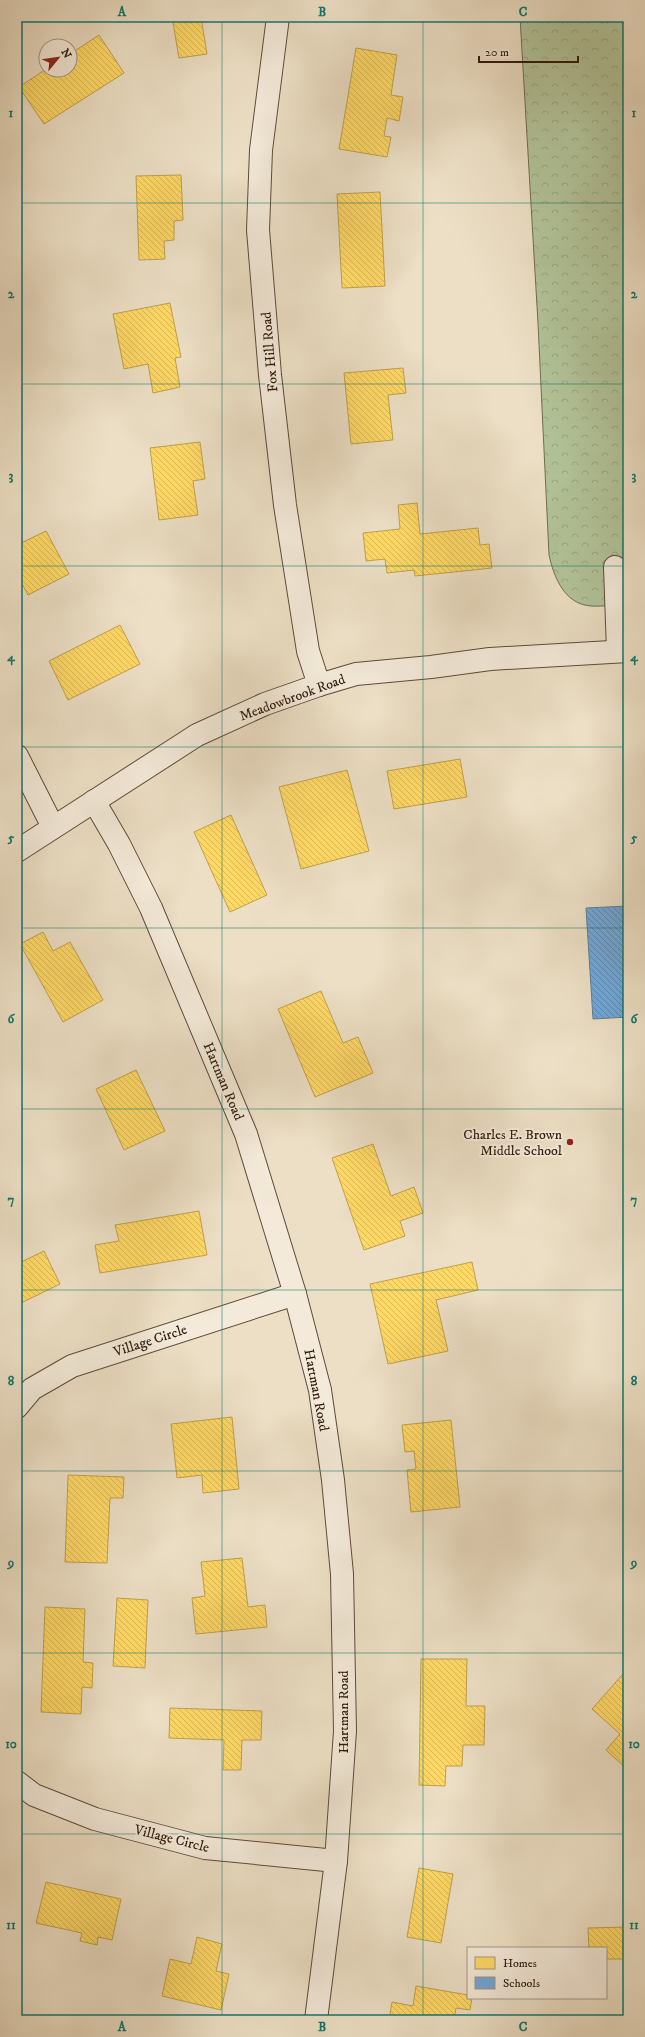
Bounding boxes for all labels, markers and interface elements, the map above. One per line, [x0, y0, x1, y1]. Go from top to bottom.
text: A [117, 4, 127, 20]
text: B [318, 4, 326, 20]
text: C [519, 4, 528, 20]
north arrow [38, 38, 78, 78]
scale bar [479, 38, 578, 64]
text: 20 m [485, 45, 509, 60]
text: N [58, 46, 74, 61]
text: 1 [9, 105, 14, 121]
text: 1 [632, 105, 637, 121]
text: 2 [8, 286, 15, 302]
text: 2 [631, 286, 638, 302]
street label: Fox Hill Road [258, 311, 282, 393]
text: 3 [9, 468, 14, 484]
text: 3 [632, 468, 637, 484]
text: 4 [6, 649, 15, 666]
text: 4 [629, 649, 638, 666]
street label: Meadowbrook Road [237, 670, 348, 725]
text: 5 [7, 830, 15, 846]
text: 5 [630, 830, 638, 846]
text: 6 [8, 1011, 16, 1027]
text: 6 [631, 1011, 639, 1027]
street label: Hartman Road [199, 1040, 248, 1123]
place label: Charles E. Brown Middle School [463, 1126, 563, 1160]
marker: Charles E. Brown Middle School [565, 1137, 575, 1147]
text: 7 [8, 1192, 15, 1208]
text: 7 [631, 1192, 638, 1208]
street label: Village Circle [110, 1321, 190, 1362]
street label: Hartman Road [299, 1348, 333, 1433]
text: 8 [8, 1373, 15, 1389]
text: 8 [631, 1373, 638, 1389]
text: 9 [7, 1555, 14, 1571]
text: 9 [630, 1555, 637, 1571]
street label: Hartman Road [335, 1670, 353, 1754]
text: 10 [5, 1736, 17, 1752]
text: 10 [628, 1736, 640, 1752]
street label: Village Circle [132, 1821, 211, 1857]
text: 11 [6, 1917, 16, 1933]
text: 11 [629, 1917, 639, 1933]
legend [467, 1947, 607, 1999]
text: Homes [503, 1956, 537, 1971]
text: Schools [503, 1976, 540, 1991]
text: A [117, 2019, 127, 2035]
text: B [318, 2019, 326, 2035]
text: C [519, 2019, 528, 2035]

